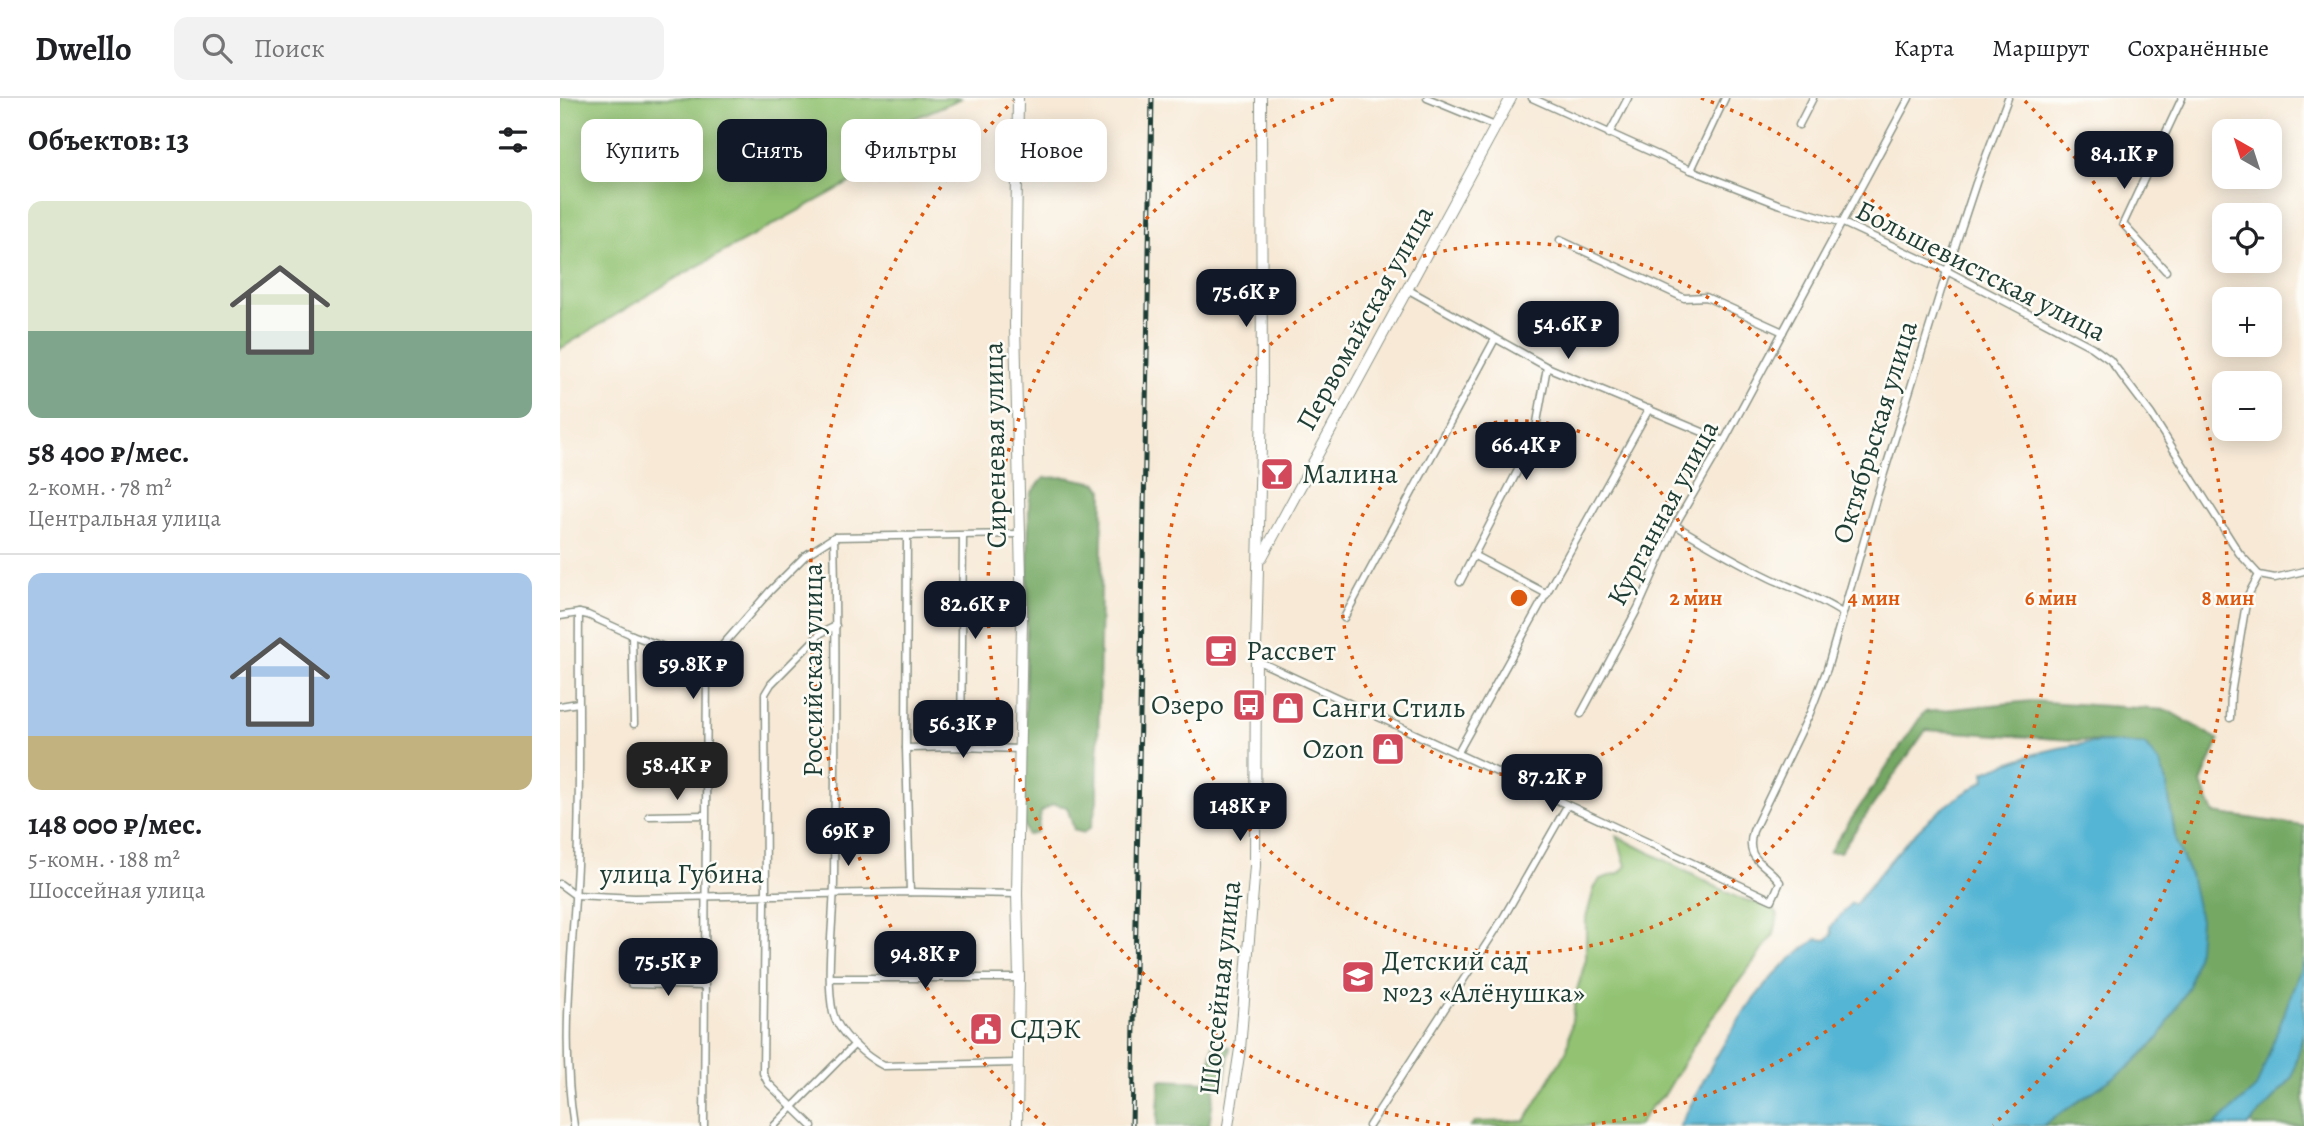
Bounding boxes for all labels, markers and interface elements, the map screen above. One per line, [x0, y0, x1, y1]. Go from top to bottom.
search box [174, 17, 664, 80]
text: Dwello [35, 26, 132, 71]
icon: search [198, 29, 236, 67]
text: Поиск [254, 31, 325, 66]
text: Карта [1894, 32, 1954, 64]
text: Маршрут [1992, 32, 2090, 64]
text: Сохранённые [2128, 32, 2269, 64]
chip: Купить [581, 119, 703, 182]
chip: Снять [717, 119, 827, 182]
chip: Фильтры [841, 119, 981, 182]
chip: Новое [995, 119, 1107, 182]
north arrow [2212, 119, 2282, 189]
map controls [2212, 119, 2282, 441]
text: Объектов: 13 [28, 120, 189, 160]
icon: filters [494, 121, 532, 159]
pin: 84.1K ₽ [2059, 132, 2189, 191]
text: 84.1K ₽ [2090, 138, 2158, 169]
street label: Большевистская улица [1849, 191, 2113, 351]
street label: Первомайская улица [1287, 199, 1443, 437]
button: locate [2212, 203, 2282, 273]
icon: home [217, 247, 343, 373]
pin: 75.6K ₽ [1181, 270, 1311, 329]
text: 75.6K ₽ [1212, 276, 1280, 307]
button: + [2212, 287, 2282, 357]
pin: 54.6K ₽ [1503, 302, 1633, 361]
text: 54.6K ₽ [1534, 308, 1602, 339]
street label: Октябрьская улица [1823, 316, 1927, 548]
street label: Сиреневая улица [974, 341, 1016, 549]
button: − [2212, 371, 2282, 441]
street label: Курганная улица [1598, 413, 1728, 612]
pin: 66.4K ₽ [1461, 422, 1591, 482]
text: 66.4K ₽ [1491, 429, 1561, 460]
text: 58 400 ₽/мес. [28, 432, 190, 472]
bar icon: Малина [1258, 455, 1296, 493]
place label: Малина [1302, 455, 1398, 493]
text: 2-комн. · 78 m² [28, 472, 172, 503]
text: Центральная улица [28, 503, 221, 534]
street label: Российская улица [794, 563, 832, 777]
pin: 82.6K ₽ [910, 582, 1040, 641]
text: 2 мин [1670, 584, 1722, 612]
text: 4 мин [1848, 584, 1900, 612]
text: 6 мин [2025, 584, 2077, 612]
text: 8 мин [2202, 584, 2254, 612]
centre of rings [1507, 586, 1531, 610]
text: 82.6K ₽ [940, 588, 1010, 619]
icon: home [217, 619, 343, 745]
cafe icon: Рассвет [1202, 632, 1240, 670]
place label: Рассвет [1246, 632, 1336, 670]
pin: 59.8K ₽ [628, 642, 758, 701]
text: 59.8K ₽ [659, 648, 727, 679]
place label: Озеро [1151, 686, 1224, 724]
bus stop icon: Озеро [1230, 686, 1268, 724]
shop icon: Санги Стиль [1269, 689, 1307, 727]
place label: Санги Стиль [1312, 689, 1465, 727]
pin: 56.3K ₽ [898, 700, 1028, 760]
text: 56.3K ₽ [929, 707, 997, 738]
place label: Ozon [1302, 730, 1364, 768]
shop icon: Ozon [1369, 730, 1407, 768]
pin: 58.4K ₽ [612, 742, 742, 802]
text: 58.4K ₽ [643, 749, 711, 780]
pin: 87.2K ₽ [1487, 754, 1617, 814]
text: 87.2K ₽ [1517, 761, 1587, 792]
pin: 148K ₽ [1183, 784, 1297, 843]
text: 148K ₽ [1210, 790, 1270, 821]
text: 148 000 ₽/мес. [28, 804, 203, 844]
pin: 69K ₽ [799, 808, 897, 868]
text: 69K ₽ [822, 815, 874, 846]
text: 5-комн. · 188 m² [28, 844, 180, 875]
street label: улица Губина [599, 855, 764, 893]
text: Шоссейная улица [28, 875, 205, 906]
street label: Шоссейная улица [1190, 879, 1250, 1097]
pin: 94.8K ₽ [860, 932, 990, 991]
text: 94.8K ₽ [890, 938, 960, 969]
pin: 75.5K ₽ [603, 939, 733, 998]
place label: Детский сад №23 «Алёнушка» [1382, 942, 1585, 1012]
text: 75.5K ₽ [635, 945, 701, 976]
school or university icon: Детский сад №23 «Алёнушка» [1339, 958, 1377, 996]
public building icon: СДЭК [967, 1010, 1005, 1048]
place label: СДЭК [1010, 1010, 1081, 1048]

